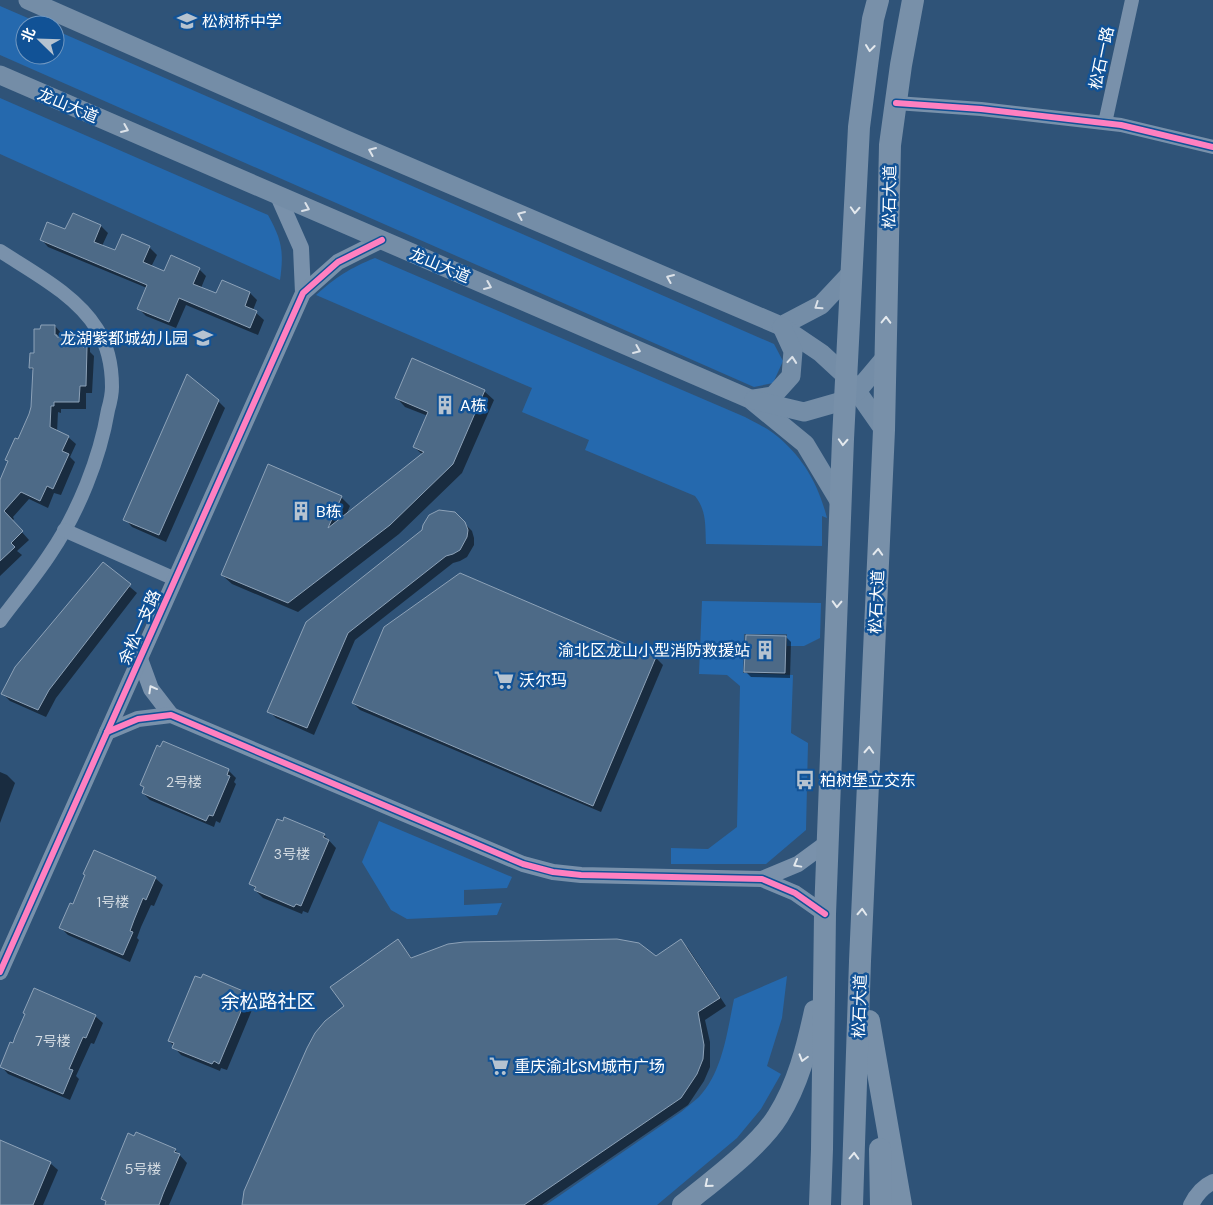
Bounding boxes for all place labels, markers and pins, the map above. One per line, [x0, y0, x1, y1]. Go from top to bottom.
school or university icon: 松树桥中学 [176, 10, 198, 32]
place label: 松树桥中学 [202, 11, 282, 32]
school or university icon: 龙湖紫都城幼儿园 [192, 327, 214, 349]
place label: 龙湖紫都城幼儿园 [60, 328, 188, 349]
building icon: A栋 [434, 394, 456, 416]
place label: A栋 [460, 395, 487, 416]
building icon: B栋 [290, 500, 312, 522]
place label: B栋 [316, 501, 342, 522]
building icon: 渝北区龙山小型消防救援站 [754, 639, 776, 661]
place label: 渝北区龙山小型消防救援站 [558, 640, 750, 661]
supermarket icon: 沃尔玛 [493, 669, 515, 691]
place label: 沃尔玛 [519, 670, 567, 691]
bus stop icon: 柏树堡立交东 [794, 769, 816, 791]
place label: 柏树堡立交东 [820, 770, 916, 791]
supermarket icon: 重庆渝北SM城市广场 [488, 1055, 510, 1077]
place label: 重庆渝北SM城市广场 [514, 1056, 665, 1077]

